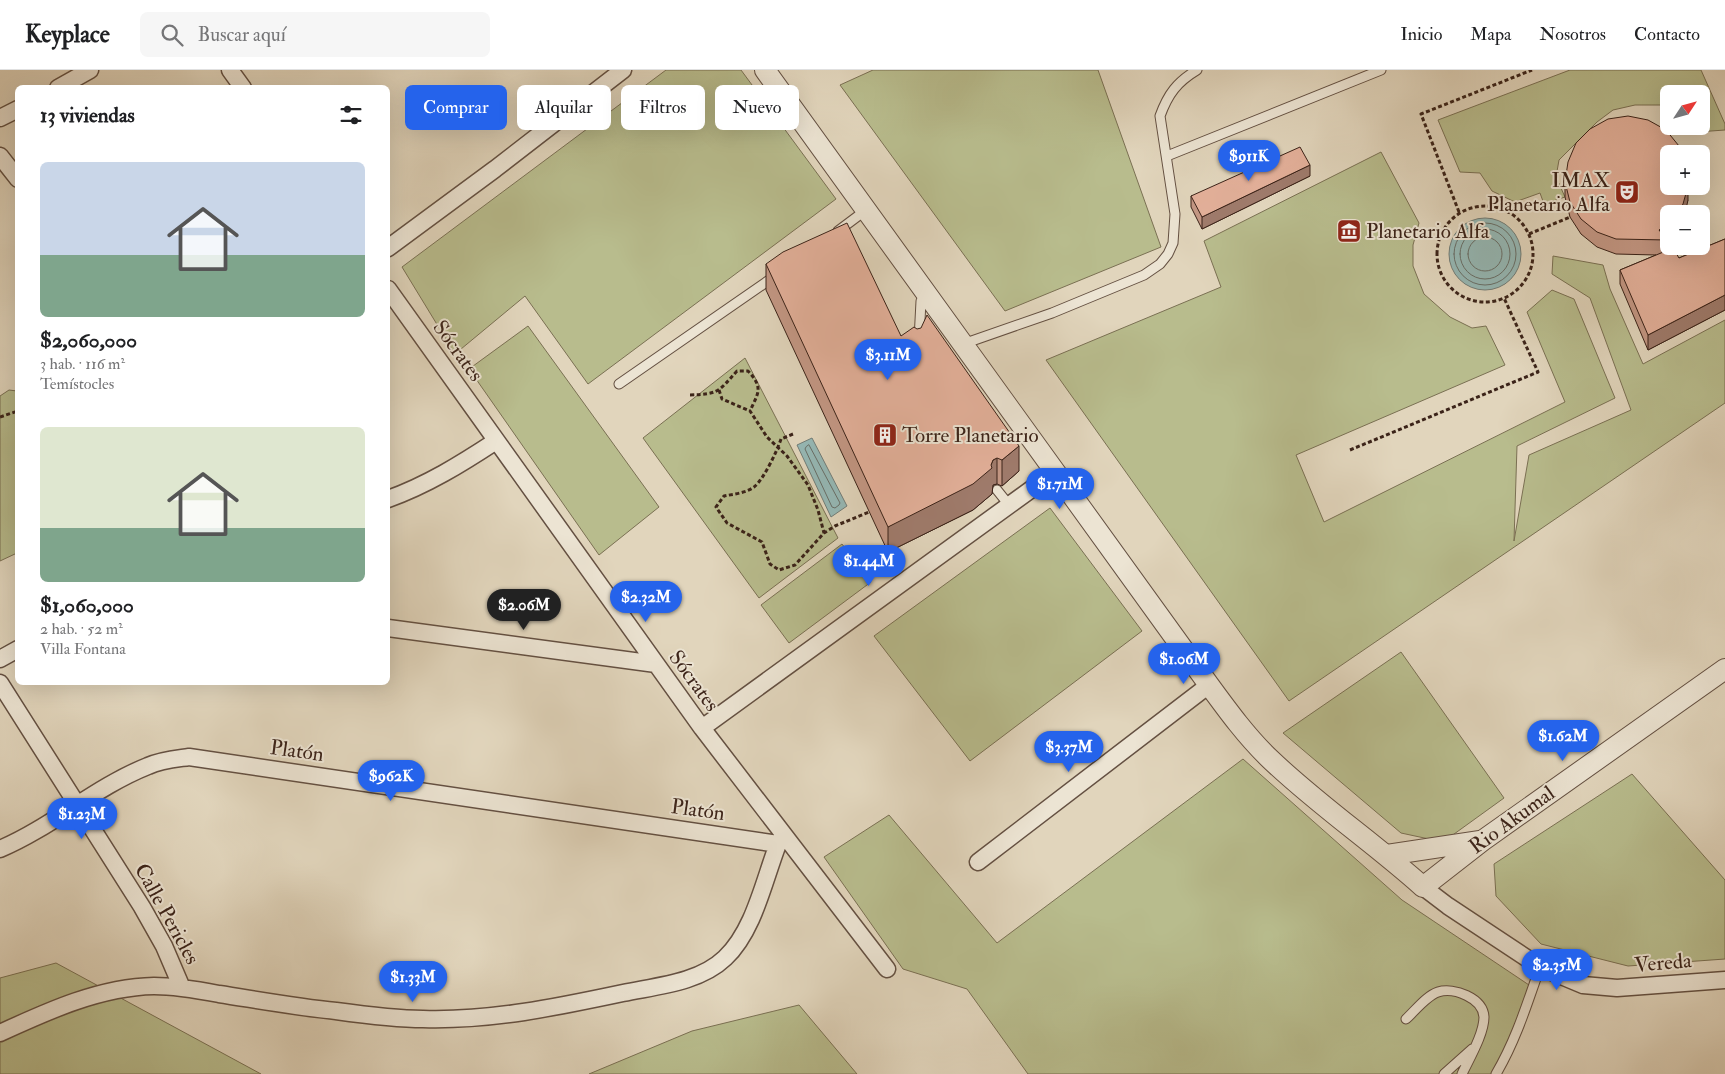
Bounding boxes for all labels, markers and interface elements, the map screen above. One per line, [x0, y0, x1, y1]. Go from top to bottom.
search box [140, 12, 490, 57]
text: Keyplace [25, 19, 110, 50]
icon: search [158, 21, 186, 49]
text: Buscar aquí [198, 23, 286, 47]
text: Inicio [1400, 23, 1442, 46]
text: Mapa [1470, 23, 1512, 46]
text: Nosotros [1540, 23, 1606, 46]
text: Contacto [1634, 23, 1700, 46]
chip: Comprar [405, 85, 507, 130]
chip: Alquilar [517, 85, 611, 130]
chip: Filtros [621, 85, 705, 130]
chip: Nuevo [715, 85, 799, 130]
north arrow [1660, 85, 1710, 135]
map controls [1660, 85, 1710, 255]
icon: filters [337, 101, 365, 129]
text: 13 viviendas [40, 102, 135, 129]
pin: $911K [1214, 140, 1284, 182]
button: + [1660, 145, 1710, 195]
text: $911K [1229, 146, 1269, 166]
place label: IMAX Planetario Alfa [1487, 167, 1610, 218]
theatre icon: IMAX Planetario Alfa [1614, 179, 1640, 205]
icon: home [158, 194, 248, 284]
button: − [1660, 205, 1710, 255]
museum icon: Planetario Alfa [1336, 218, 1362, 244]
place label: Planetario Alfa [1366, 218, 1490, 245]
street label: Sócrates [427, 315, 489, 387]
text: $2,060,000 [40, 327, 137, 354]
pin: $3.11M [847, 338, 929, 381]
text: $3.11M [865, 345, 911, 365]
text: 3 hab. · 116 m² [40, 354, 125, 374]
text: Temístocles [40, 374, 114, 394]
building icon: Torre Planetario [872, 422, 898, 448]
place label: Torre Planetario [902, 422, 1039, 449]
icon: home [158, 459, 248, 549]
pin: $1.71M [1019, 468, 1101, 510]
text: $1.71M [1037, 474, 1083, 494]
pin: $1.44M [828, 544, 910, 587]
text: $1.44M [844, 551, 894, 571]
pin: $2.32M [605, 580, 687, 623]
text: $2.32M [621, 587, 671, 607]
pin: $2.06M [483, 588, 565, 631]
text: $1,060,000 [40, 592, 134, 619]
text: $2.06M [498, 595, 550, 615]
text: 2 hab. · 52 m² [40, 619, 123, 639]
text: Villa Fontana [40, 639, 126, 659]
pin: $1.06M [1143, 642, 1225, 685]
street label: Sócrates [663, 645, 725, 717]
text: $1.06M [1159, 649, 1209, 669]
pin: $1.62M [1522, 720, 1604, 762]
text: $1.62M [1538, 726, 1588, 746]
pin: $3.37M [1028, 730, 1110, 773]
street label: Platón [268, 734, 326, 768]
text: $3.37M [1045, 737, 1093, 757]
pin: $962K [356, 760, 426, 802]
text: $962K [369, 766, 413, 786]
street label: Rio Akumal [1464, 779, 1561, 860]
street label: Platón [669, 793, 727, 827]
pin: $1.23M [41, 798, 123, 840]
text: $1.23M [58, 804, 106, 824]
street label: Calle Pericles [128, 859, 206, 969]
street label: Vereda [1633, 947, 1693, 979]
pin: $2.35M [1516, 948, 1598, 991]
text: $2.35M [1533, 955, 1581, 975]
pin: $1.33M [372, 960, 454, 1003]
text: $1.33M [390, 967, 436, 987]

